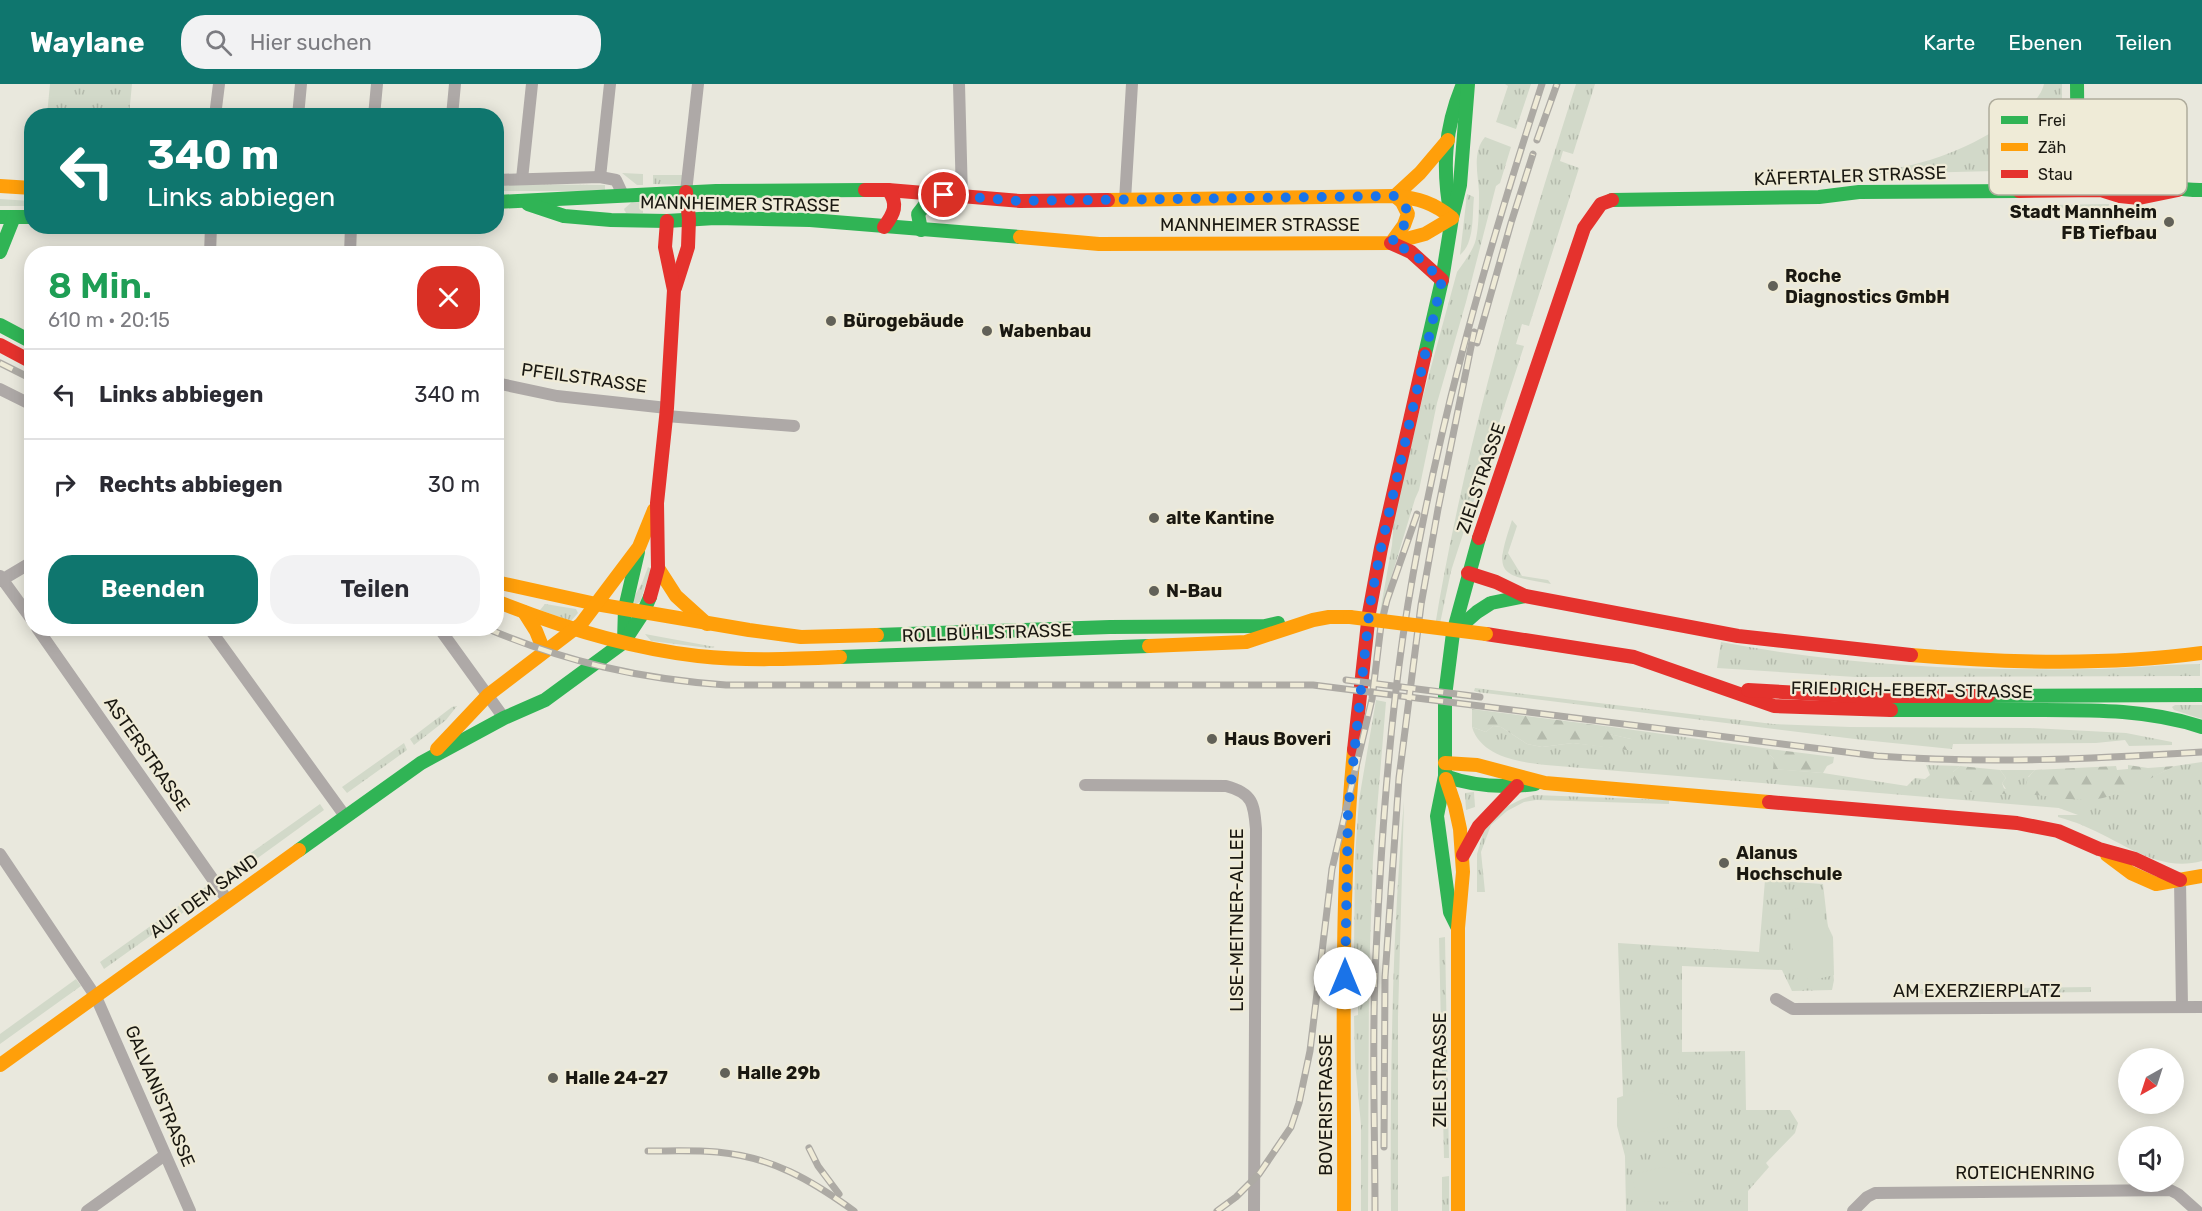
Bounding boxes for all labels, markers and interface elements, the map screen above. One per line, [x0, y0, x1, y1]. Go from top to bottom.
search box [181, 15, 601, 69]
text: Waylane [30, 26, 145, 59]
icon: search [202, 26, 235, 59]
text: Hier suchen [250, 29, 372, 56]
text: Karte [1923, 30, 1975, 55]
text: Ebenen [2008, 30, 2082, 55]
text: Teilen [2115, 30, 2172, 55]
legend [1989, 99, 2187, 195]
text: Frei [2038, 111, 2066, 130]
text: 340 m [147, 130, 279, 180]
icon: left [48, 132, 126, 210]
text: Zäh [2038, 138, 2066, 157]
street label: KÄFERTALER STRASSE [1753, 162, 1947, 190]
text: Stau [2038, 165, 2073, 184]
pin [918, 169, 969, 220]
icon: arrive [927, 178, 960, 211]
text: Links abbiegen [147, 181, 335, 213]
street label: MANNHEIMER STRASSE [640, 191, 840, 217]
place label: Stadt Mannheim FB Tiefbau [2010, 201, 2157, 244]
street label: MANNHEIMER STRASSE [1160, 214, 1360, 236]
marker: Stadt Mannheim FB Tiefbau [2162, 215, 2176, 229]
text: 8 Min. [48, 264, 152, 307]
place label: Roche Diagnostics GmbH [1785, 265, 1950, 308]
button: close [417, 266, 480, 329]
marker: Roche Diagnostics GmbH [1766, 279, 1780, 293]
text: 610 m · 20:15 [48, 308, 170, 332]
place label: Bürogebäude [843, 310, 964, 332]
marker: Bürogebäude [824, 314, 838, 328]
place label: Wabenbau [999, 320, 1091, 342]
marker: Wabenbau [980, 324, 994, 338]
street label: PFEILSTRASSE [520, 358, 648, 398]
icon: left [48, 378, 81, 411]
text: Links abbiegen [99, 381, 263, 408]
text: 340 m [414, 381, 480, 408]
street label: ZIELSTRASSE [1452, 420, 1510, 536]
icon: right [48, 468, 81, 501]
text: Rechts abbiegen [99, 471, 283, 498]
text: 30 m [428, 471, 480, 498]
place label: alte Kantine [1166, 507, 1275, 529]
marker: alte Kantine [1147, 511, 1161, 525]
button: Beenden [48, 555, 258, 624]
button: Teilen [270, 555, 480, 624]
place label: N-Bau [1166, 580, 1222, 602]
marker: N-Bau [1147, 584, 1161, 598]
street label: ROLLBÜHLSTRASSE [902, 619, 1072, 647]
street label: FRIEDRICH-EBERT-STRASSE [1791, 677, 2033, 703]
street label: ASTERSTRASSE [99, 693, 195, 815]
place label: Haus Boveri [1224, 728, 1331, 750]
marker: Haus Boveri [1205, 732, 1219, 746]
street label: LISE-MEITNER-ALLEE [1226, 828, 1248, 1012]
place label: Alanus Hochschule [1736, 842, 1843, 885]
street label: AUF DEM SAND [145, 849, 263, 943]
marker: Alanus Hochschule [1717, 856, 1731, 870]
position arrow [1313, 946, 1377, 1010]
street label: AM EXERZIERPLATZ [1893, 980, 2061, 1002]
street label: ZIELSTRASSE [1429, 1012, 1451, 1128]
street label: GALVANISTRASSE [120, 1022, 200, 1170]
street label: BOVERISTRASSE [1315, 1034, 1337, 1176]
north arrow [2118, 1048, 2184, 1114]
map controls [2118, 1048, 2184, 1192]
place label: Halle 29b [737, 1062, 820, 1084]
marker: Halle 29b [718, 1066, 732, 1080]
place label: Halle 24-27 [565, 1067, 668, 1089]
marker: Halle 24-27 [546, 1071, 560, 1085]
button: sound [2118, 1126, 2184, 1192]
street label: ROTEICHENRING [1955, 1162, 2095, 1184]

